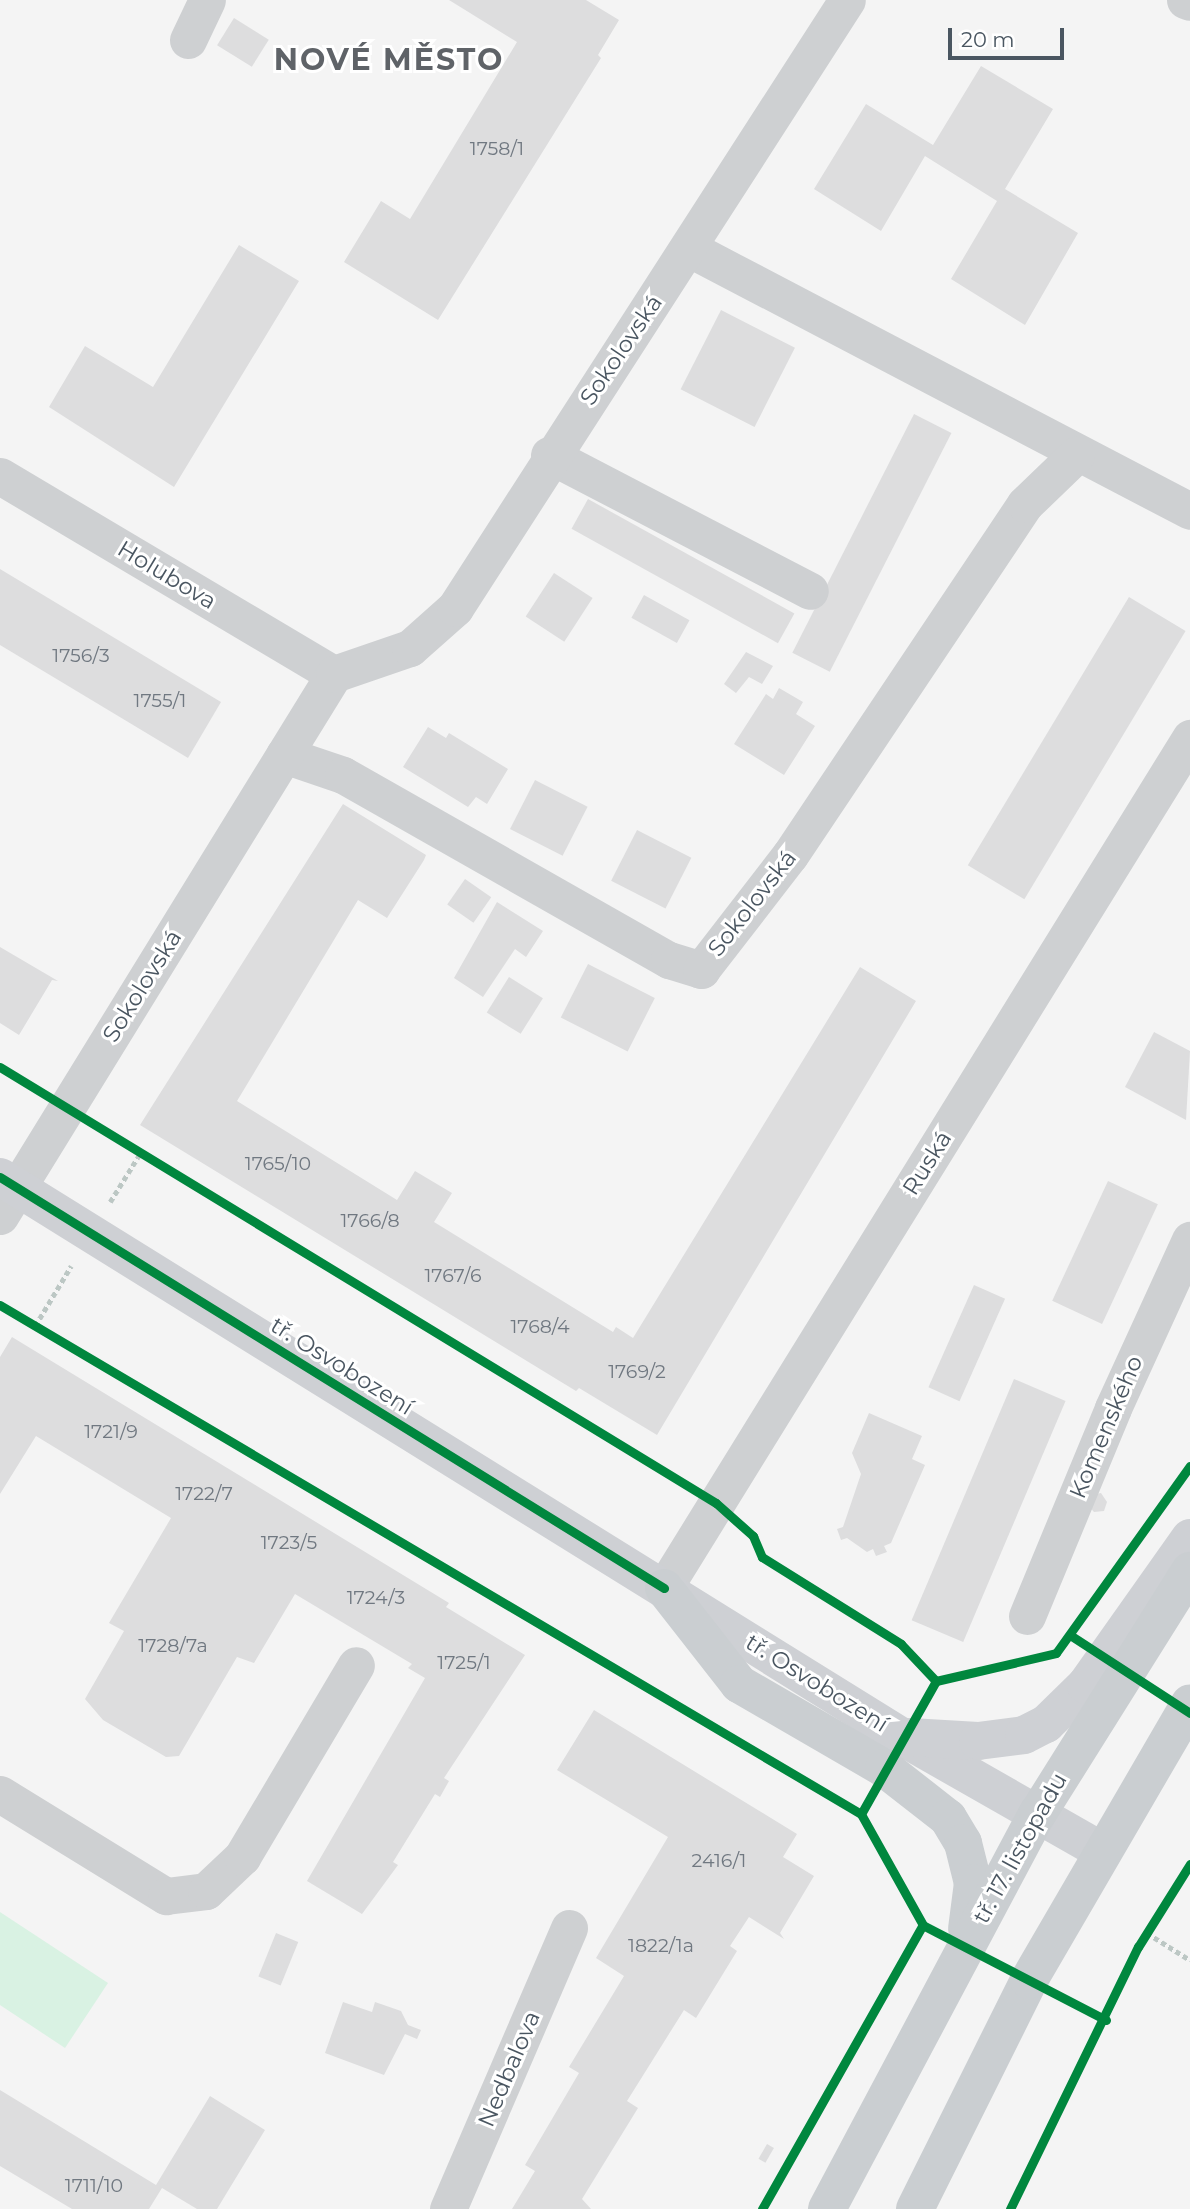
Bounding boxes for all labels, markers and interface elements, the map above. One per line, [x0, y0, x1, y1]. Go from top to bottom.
scale bar [952, 14, 1068, 58]
text: 20 m [961, 27, 1015, 52]
district label: NOVÉ MĚSTO [275, 42, 503, 78]
house number: 1758/1 [470, 138, 524, 160]
street label: Sokolovská [574, 290, 668, 410]
street label: Holubova [113, 535, 221, 615]
house number: 1756/3 [52, 645, 110, 667]
house number: 1755/1 [134, 690, 186, 712]
street label: Sokolovská [702, 844, 802, 962]
street label: Sokolovská [97, 925, 187, 1047]
street label: Ruská [897, 1126, 957, 1200]
house number: 1765/10 [245, 1153, 311, 1175]
house number: 1766/8 [340, 1210, 400, 1232]
house number: 1767/6 [424, 1265, 482, 1287]
street label: tř. Osvobození [266, 1311, 418, 1421]
house number: 1768/4 [510, 1316, 570, 1338]
street label: Komenského [1064, 1351, 1148, 1503]
house number: 1769/2 [608, 1361, 666, 1383]
house number: 1721/9 [84, 1421, 138, 1443]
house number: 1722/7 [175, 1483, 233, 1505]
house number: 1723/5 [261, 1532, 317, 1554]
house number: 1724/3 [347, 1587, 405, 1609]
street label: tř. Osvobození [741, 1628, 893, 1738]
house number: 1728/7a [138, 1635, 208, 1657]
house number: 1725/1 [437, 1652, 491, 1674]
street label: tř. 17. listopadu [967, 1768, 1073, 1928]
house number: 2416/1 [692, 1850, 746, 1872]
house number: 1822/1a [628, 1935, 694, 1957]
street label: Nedbalova [472, 2007, 546, 2131]
house number: 1711/10 [65, 2175, 123, 2197]

